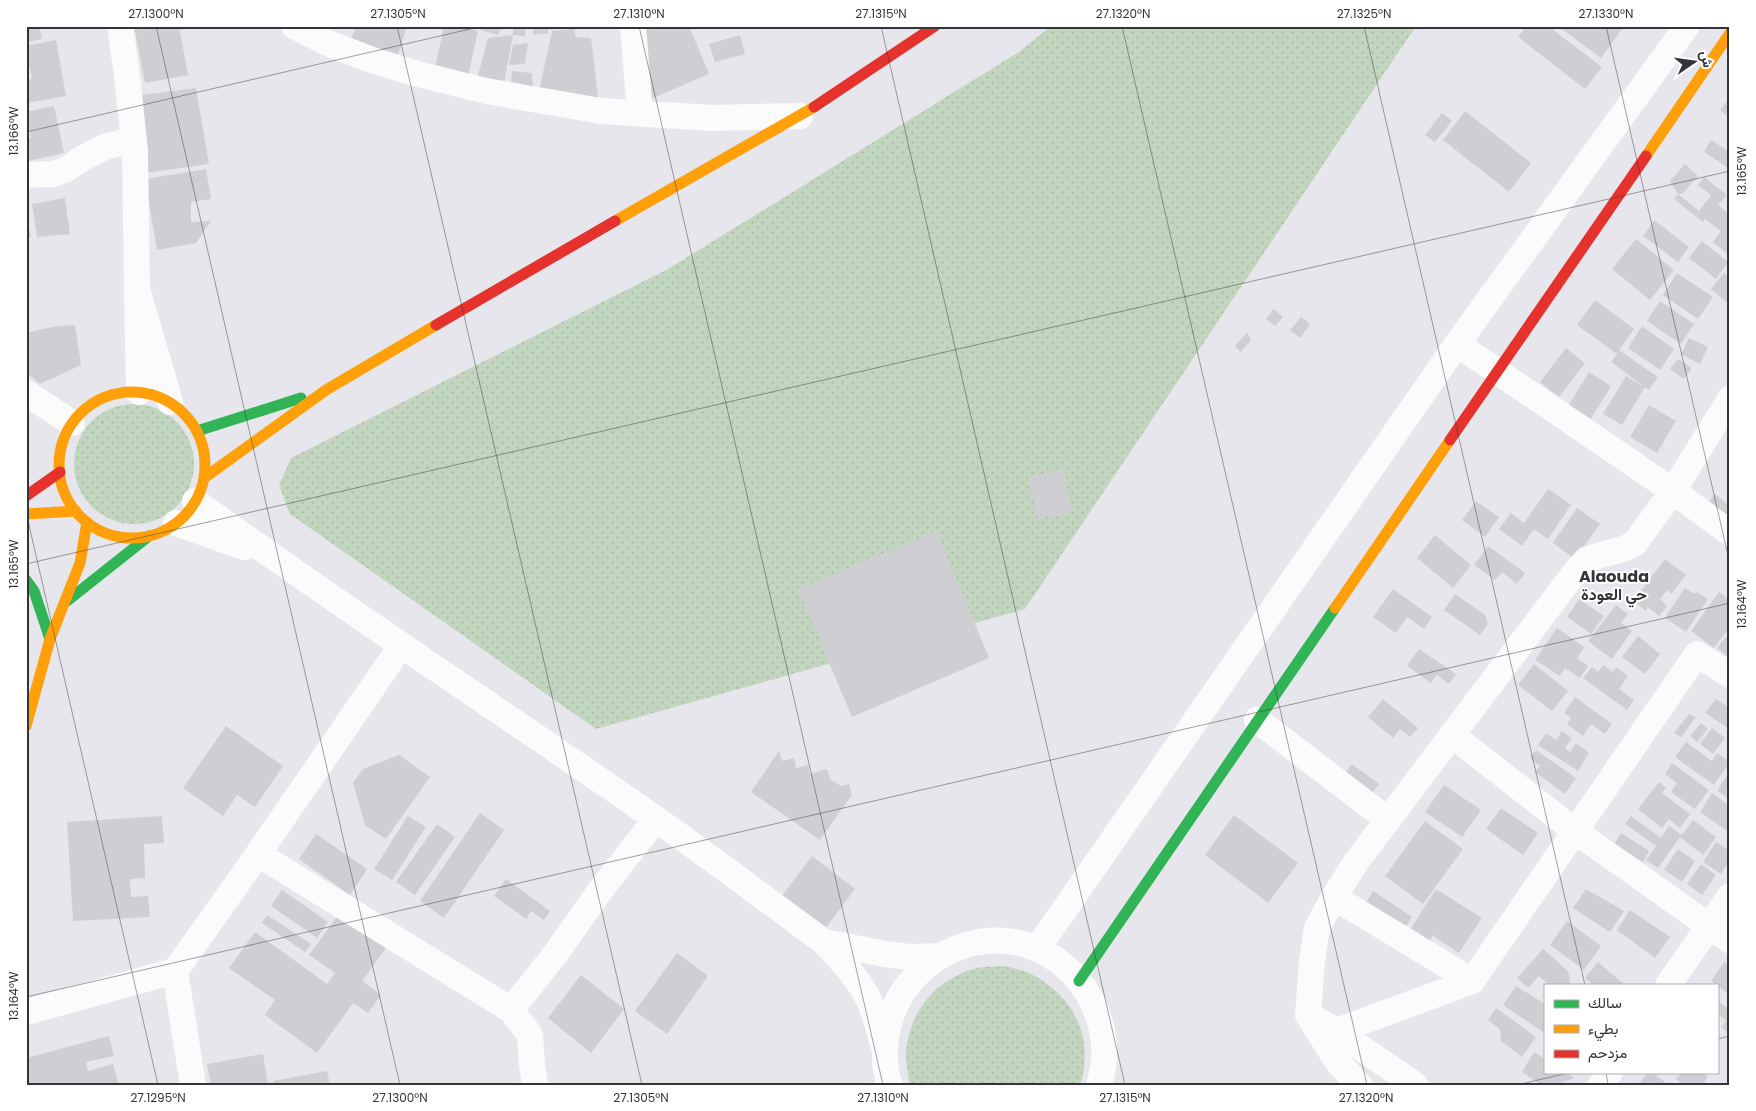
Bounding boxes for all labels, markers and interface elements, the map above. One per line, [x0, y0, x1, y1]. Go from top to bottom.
text: 27.1300°N [128, 5, 184, 22]
text: 27.1305°N [370, 5, 426, 22]
text: 27.1310°N [613, 5, 665, 22]
text: 27.1315°N [855, 5, 907, 22]
text: 27.1320°N [1096, 5, 1150, 22]
text: 27.1325°N [1337, 5, 1391, 22]
text: 27.1330°N [1579, 5, 1633, 22]
north arrow [1668, 38, 1718, 88]
text: ش [1695, 49, 1718, 70]
text: 13.166°W [5, 106, 22, 156]
text: 13.165°W [1733, 146, 1750, 196]
text: 13.165°W [5, 539, 22, 589]
district label: Alaouda حي العودة [1579, 565, 1649, 608]
text: 13.164°W [1733, 579, 1750, 629]
text: 13.164°W [5, 971, 22, 1021]
legend [1544, 984, 1718, 1074]
text: سالك [1588, 992, 1622, 1013]
text: بطيء [1588, 1018, 1618, 1042]
text: مزدحم [1588, 1042, 1627, 1063]
text: 27.1295°N [130, 1089, 186, 1106]
text: 27.1300°N [372, 1089, 428, 1106]
text: 27.1305°N [613, 1089, 669, 1106]
text: 27.1310°N [857, 1089, 909, 1106]
text: 27.1315°N [1099, 1089, 1151, 1106]
text: 27.1320°N [1339, 1089, 1393, 1106]

